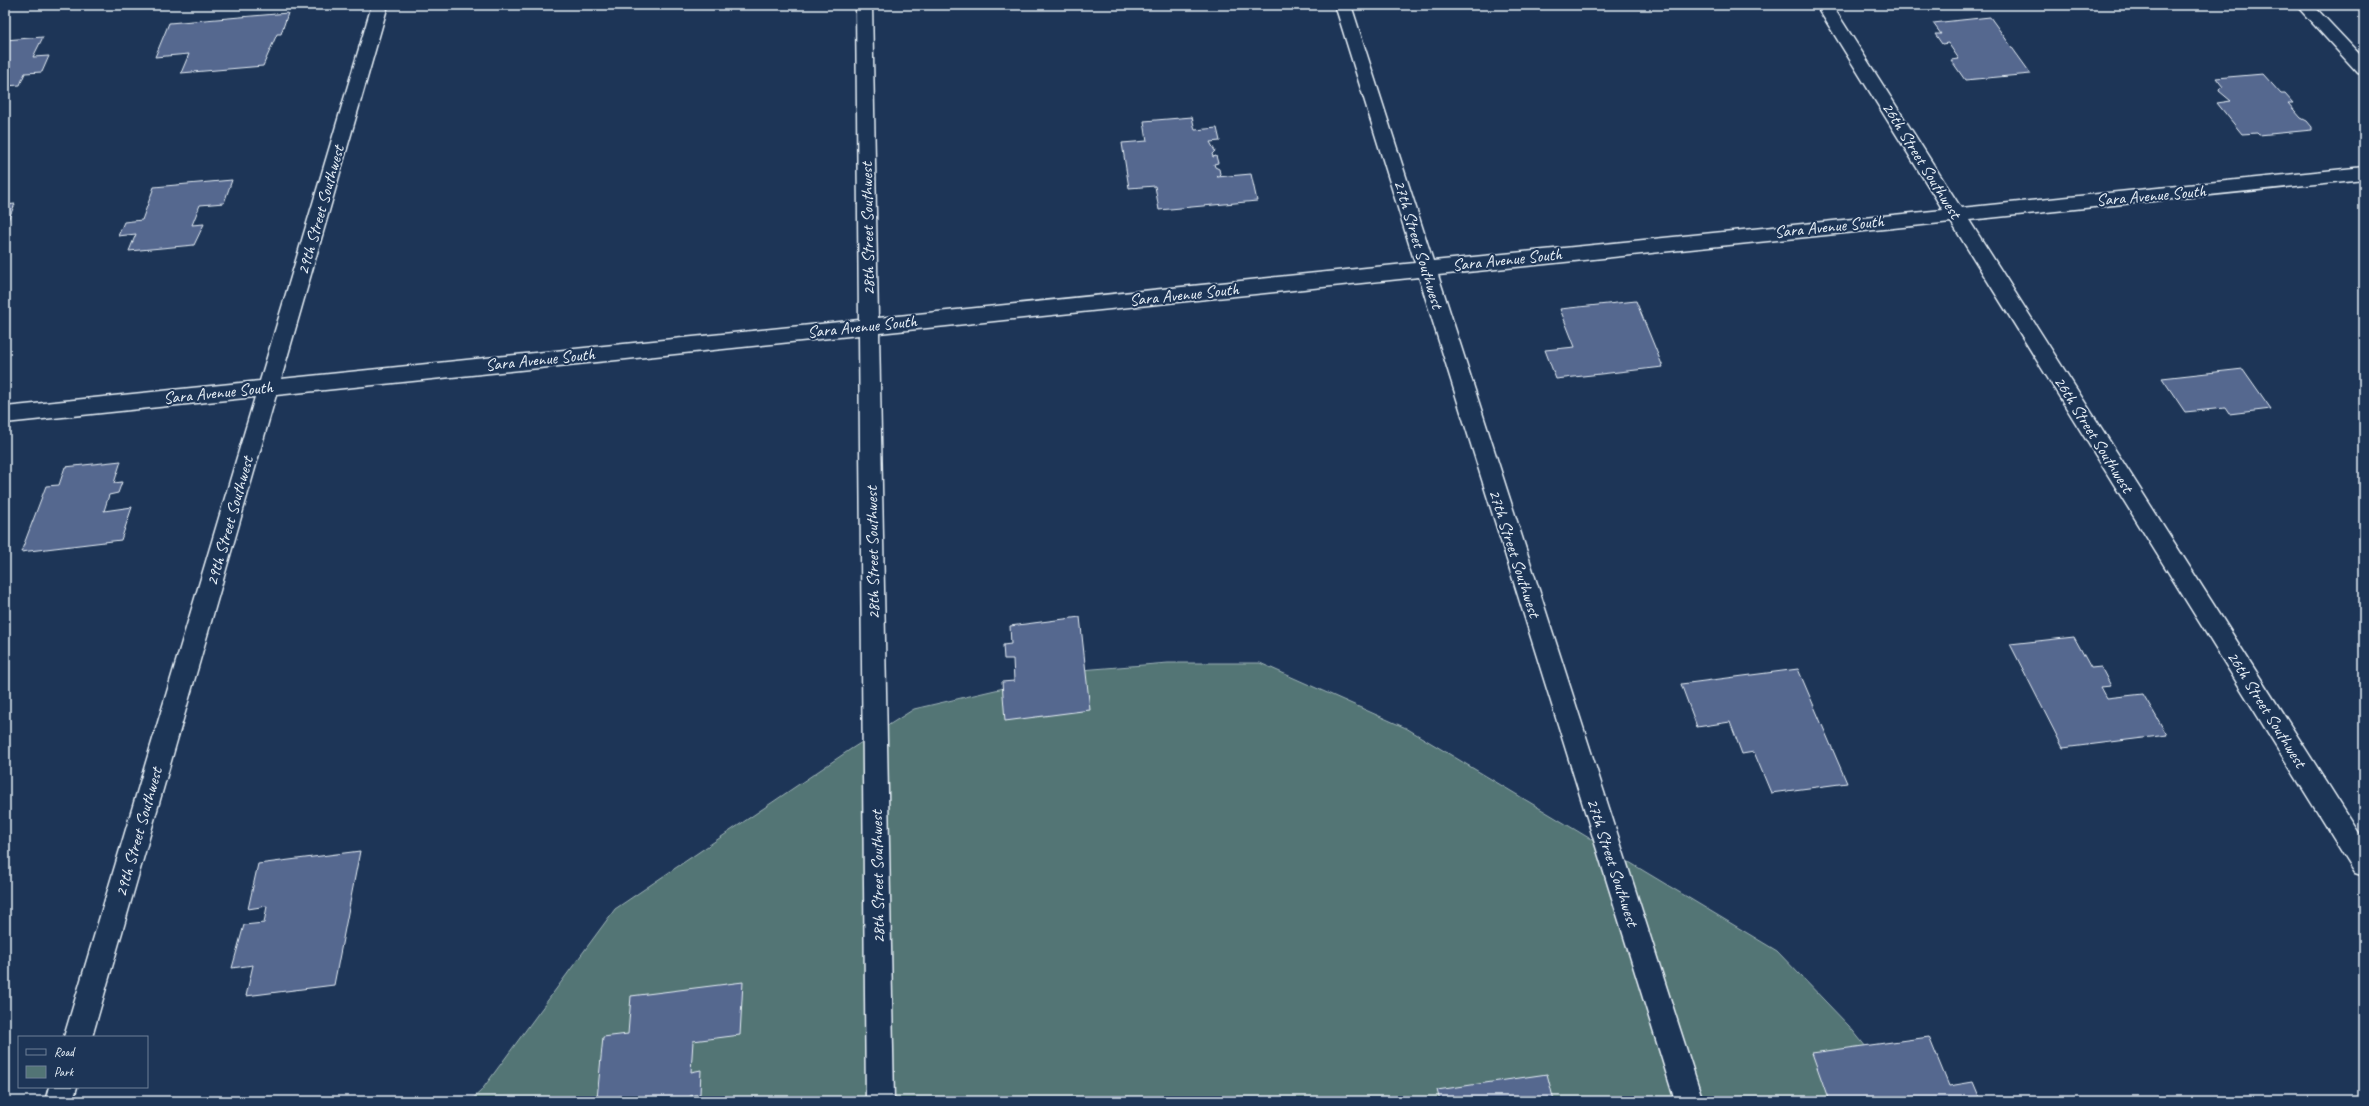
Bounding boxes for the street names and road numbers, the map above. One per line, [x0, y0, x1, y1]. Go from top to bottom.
street label: 26th Street Southwest [1877, 98, 1967, 224]
street label: 29th Street Southwest [292, 141, 350, 277]
street label: 28th Street Southwest [856, 160, 879, 296]
street label: 27th Street Southwest [1389, 177, 1449, 313]
street label: Sara Avenue South [2095, 180, 2208, 211]
street label: Sara Avenue South [1773, 210, 1886, 243]
street label: Sara Avenue South [1451, 243, 1564, 276]
street label: Sara Avenue South [1128, 278, 1241, 311]
street label: Sara Avenue South [806, 310, 919, 343]
street label: Sara Avenue South [484, 343, 597, 376]
street label: 26th Street Southwest [2049, 372, 2139, 498]
street label: Sara Avenue South [162, 376, 275, 409]
street label: 29th Street Southwest [201, 452, 259, 588]
street label: 28th Street Southwest [861, 484, 884, 620]
street label: 27th Street Southwest [1484, 486, 1546, 622]
street label: 26th Street Southwest [2222, 647, 2312, 773]
street label: 29th Street Southwest [110, 763, 168, 899]
street label: 27th Street Southwest [1582, 795, 1644, 931]
street label: 28th Street Southwest [866, 808, 889, 944]

